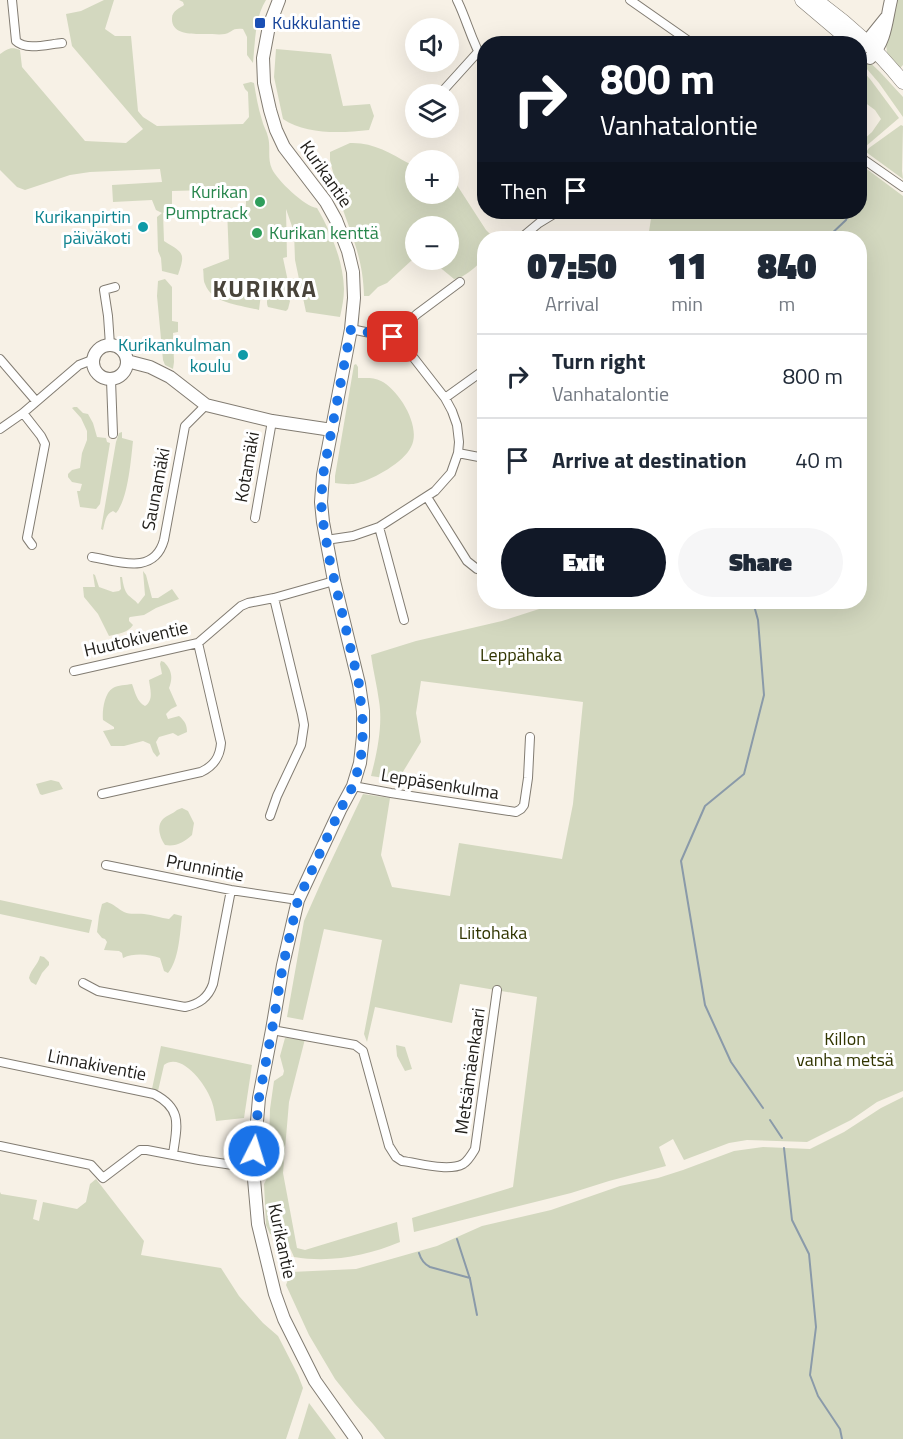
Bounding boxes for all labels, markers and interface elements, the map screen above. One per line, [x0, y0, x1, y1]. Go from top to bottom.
place label: Kukkulantie [272, 9, 361, 36]
marker: Kukkulantie [253, 16, 267, 30]
map controls [405, 18, 459, 270]
button: sound [405, 18, 459, 72]
text: 800 m [600, 46, 715, 110]
icon: right [501, 60, 579, 138]
button: layers [405, 84, 459, 138]
text: Vanhatalontie [600, 104, 758, 145]
street label: Kurikantie [293, 135, 359, 213]
button: + [405, 150, 459, 204]
text: Then [501, 174, 547, 208]
icon: arrive [559, 174, 592, 207]
place label: Kurikan Pumptrack [165, 178, 248, 226]
marker: Kurikan Pumptrack [253, 195, 267, 209]
place label: Kurikanpirtin päiväkoti [34, 203, 131, 251]
button: − [405, 216, 459, 270]
place label: Kurikan kenttä [269, 219, 379, 246]
marker: Kurikanpirtin päiväkoti [136, 220, 150, 234]
marker: Kurikan kenttä [250, 226, 264, 240]
text: 07:50 [527, 238, 617, 293]
text: 11 [667, 238, 707, 293]
text: 840 [757, 238, 817, 293]
district label: KURIKKA [212, 270, 318, 306]
text: Arrival [545, 288, 599, 319]
text: min [671, 288, 703, 319]
text: m [779, 288, 795, 319]
pin [367, 311, 418, 362]
icon: arrive [376, 320, 409, 353]
place label: Kurikankulman koulu [118, 331, 231, 379]
text: Turn right [552, 344, 646, 378]
marker: Kurikankulman koulu [236, 348, 250, 362]
text: 800 m [783, 359, 843, 393]
icon: right [501, 360, 534, 393]
text: Vanhatalontie [552, 378, 669, 409]
street label: Kotamäki [227, 429, 266, 504]
text: Arrive at destination [552, 443, 747, 477]
text: 40 m [795, 443, 843, 477]
icon: arrive [501, 444, 534, 477]
street label: Saunamäki [134, 445, 177, 533]
button: Exit [501, 528, 666, 597]
button: Share [678, 528, 843, 597]
street label: Huutokiventie [81, 613, 191, 664]
park label: Leppähaka [480, 641, 562, 668]
street label: Leppäsenkulma [379, 761, 501, 806]
street label: Prunnintie [164, 847, 246, 888]
park label: Liitohaka [459, 919, 527, 946]
street label: Metsämäenkaari [447, 1006, 492, 1136]
park label: Killon vanha metsä [796, 1025, 894, 1073]
street label: Linnakiventie [45, 1042, 149, 1087]
position arrow [222, 1119, 286, 1183]
street label: Kurikantie [261, 1201, 304, 1281]

